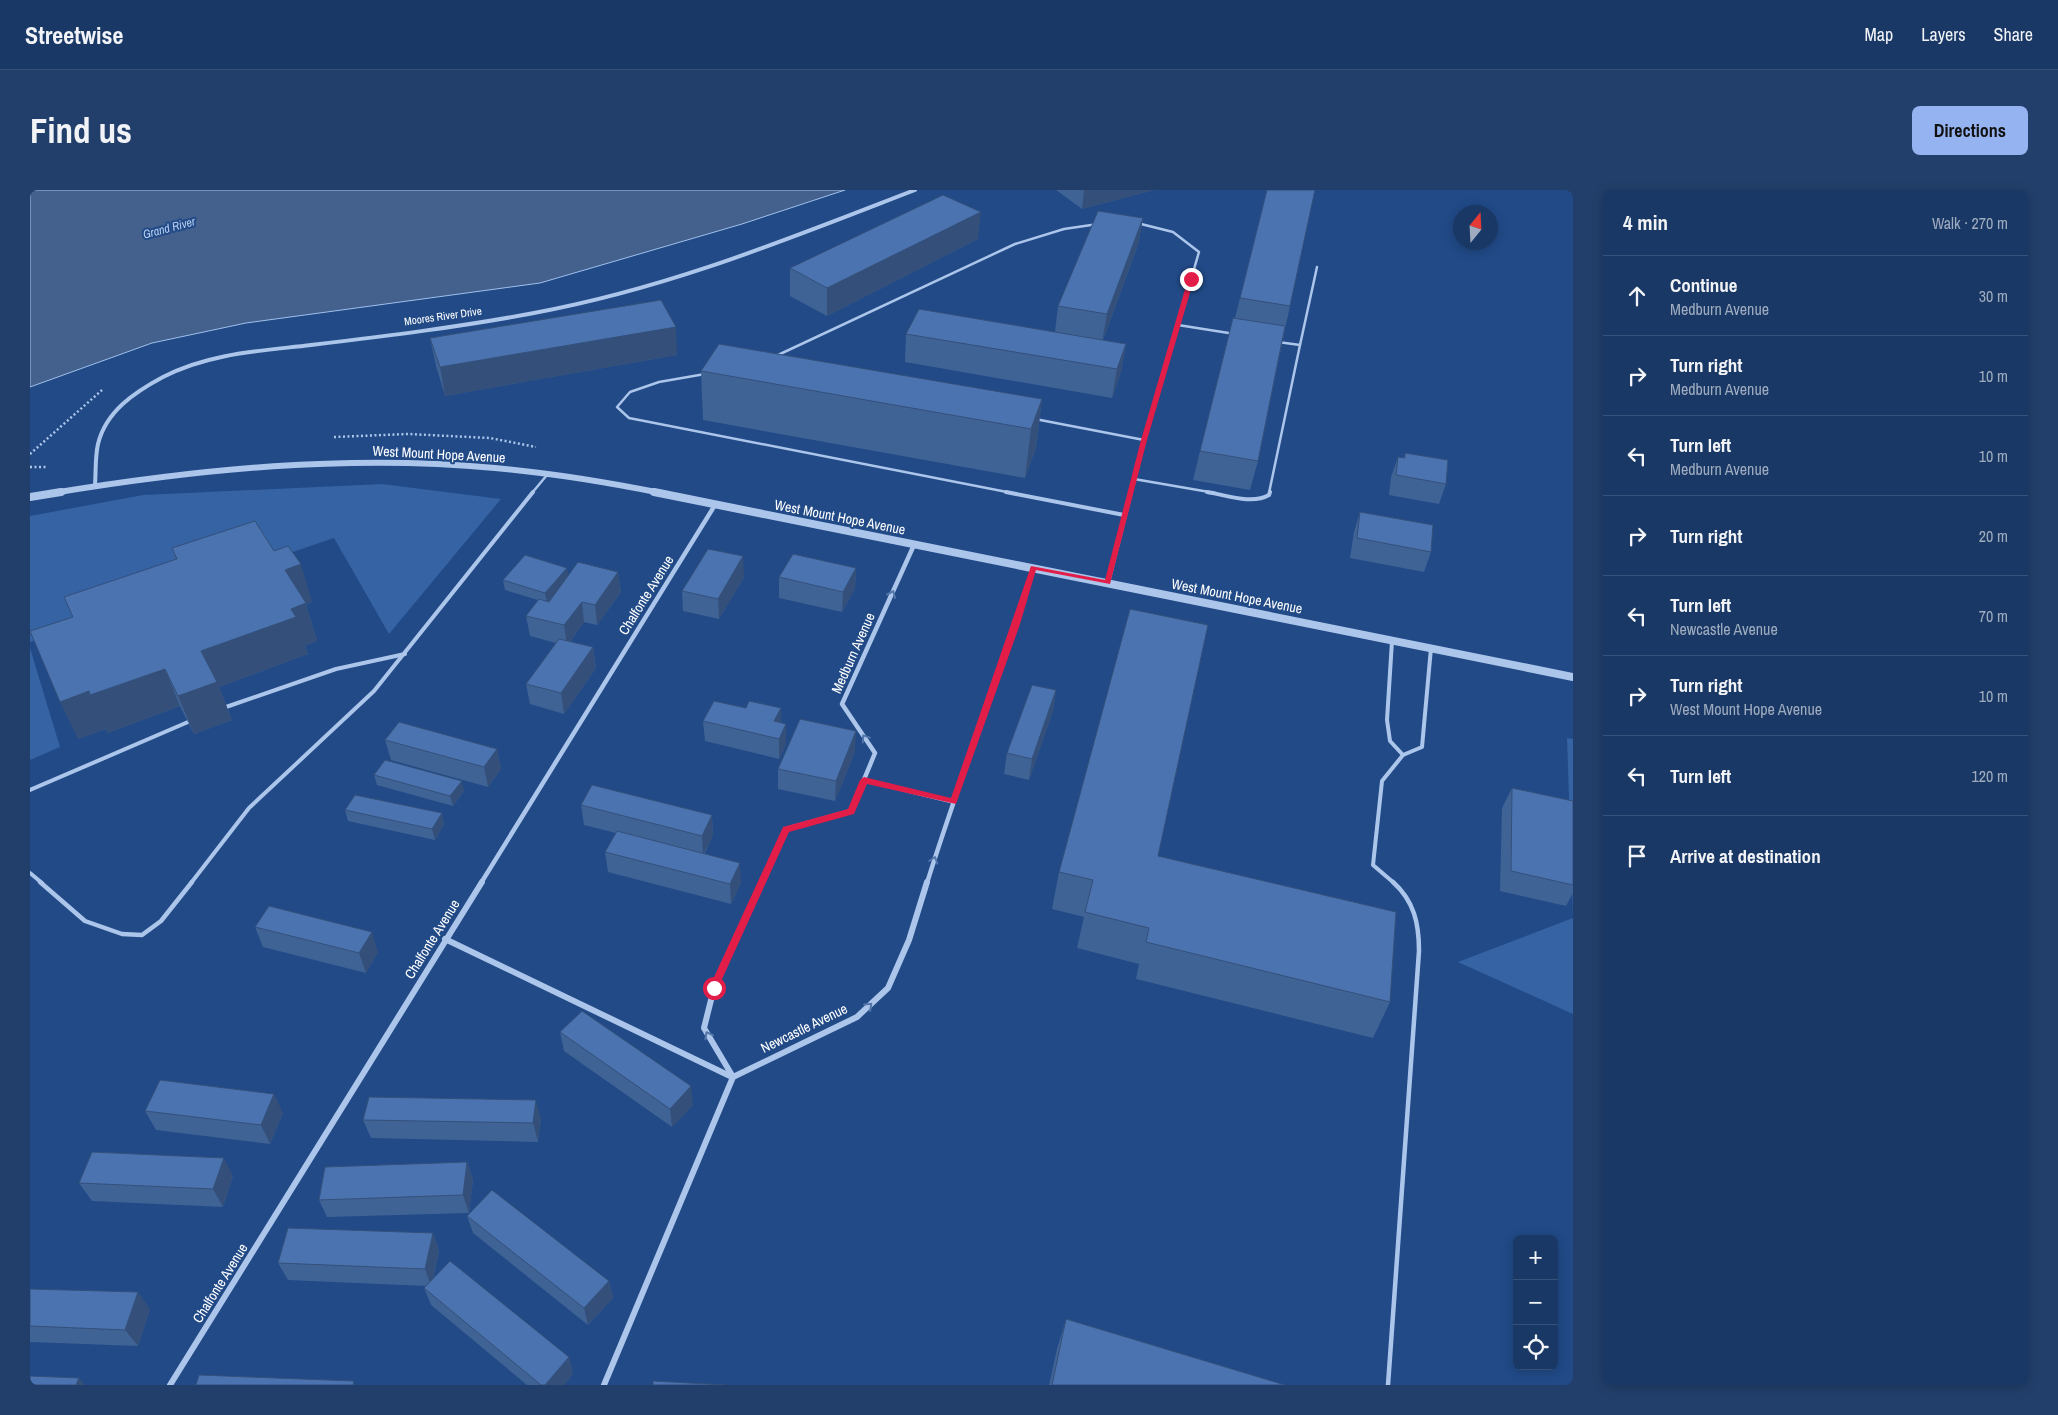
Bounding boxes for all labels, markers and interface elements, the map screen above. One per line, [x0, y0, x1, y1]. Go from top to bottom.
text: Streetwise [25, 19, 123, 51]
text: Map [1865, 22, 1893, 47]
text: Layers [1921, 22, 1966, 47]
text: Share [1994, 22, 2033, 47]
button: Directions [1912, 106, 2028, 155]
text: Find us [30, 107, 132, 154]
north arrow [1453, 205, 1498, 250]
text: 4 min [1623, 208, 1668, 237]
text: Walk · 270 m [1932, 212, 2008, 234]
water label: Grand River [141, 213, 198, 243]
route end [1180, 268, 1203, 291]
text: Continue [1670, 272, 1738, 298]
icon: ahead [1623, 282, 1651, 310]
text: 30 m [1979, 285, 2008, 307]
text: Medburn Avenue [1670, 298, 1769, 320]
street label: Moores River Drive [403, 304, 483, 328]
text: Turn right [1670, 352, 1742, 378]
icon: right [1623, 362, 1651, 390]
text: 10 m [1979, 365, 2008, 387]
text: Medburn Avenue [1670, 378, 1769, 400]
text: Turn left [1670, 432, 1731, 458]
street label: West Mount Hope Avenue [372, 442, 506, 466]
icon: left [1623, 442, 1651, 470]
text: 10 m [1979, 445, 2008, 467]
text: Medburn Avenue [1670, 458, 1769, 480]
street label: West Mount Hope Avenue [773, 495, 907, 539]
icon: right [1623, 522, 1651, 550]
text: Turn right [1670, 523, 1742, 549]
text: 20 m [1979, 525, 2008, 547]
street label: Chalfonte Avenue [614, 552, 678, 638]
street label: West Mount Hope Avenue [1170, 574, 1304, 618]
one-way arrow [885, 590, 896, 599]
text: Turn left [1670, 592, 1731, 618]
icon: left [1623, 602, 1651, 630]
text: 70 m [1979, 605, 2008, 627]
street label: Medburn Avenue [827, 610, 879, 696]
text: Newcastle Avenue [1670, 618, 1778, 640]
text: Turn right [1670, 672, 1742, 698]
icon: right [1623, 682, 1651, 710]
text: 10 m [1979, 685, 2008, 707]
text: West Mount Hope Avenue [1670, 698, 1822, 720]
one-way arrow [862, 735, 871, 744]
icon: left [1623, 762, 1651, 790]
text: Turn left [1670, 763, 1731, 789]
text: 120 m [1972, 765, 2008, 787]
icon: arrive [1623, 842, 1651, 870]
text: Arrive at destination [1670, 843, 1821, 869]
one-way arrow [929, 857, 939, 865]
street label: Chalfonte Avenue [400, 896, 464, 982]
route start [703, 977, 726, 1000]
street label: Newcastle Avenue [758, 999, 850, 1057]
one-way arrow [863, 1003, 872, 1012]
one-way arrow [705, 1031, 715, 1040]
map controls [1513, 1235, 1558, 1370]
button: + [1513, 1235, 1558, 1280]
street label: Chalfonte Avenue [188, 1240, 252, 1326]
button: − [1513, 1280, 1558, 1325]
button: locate [1513, 1325, 1558, 1370]

